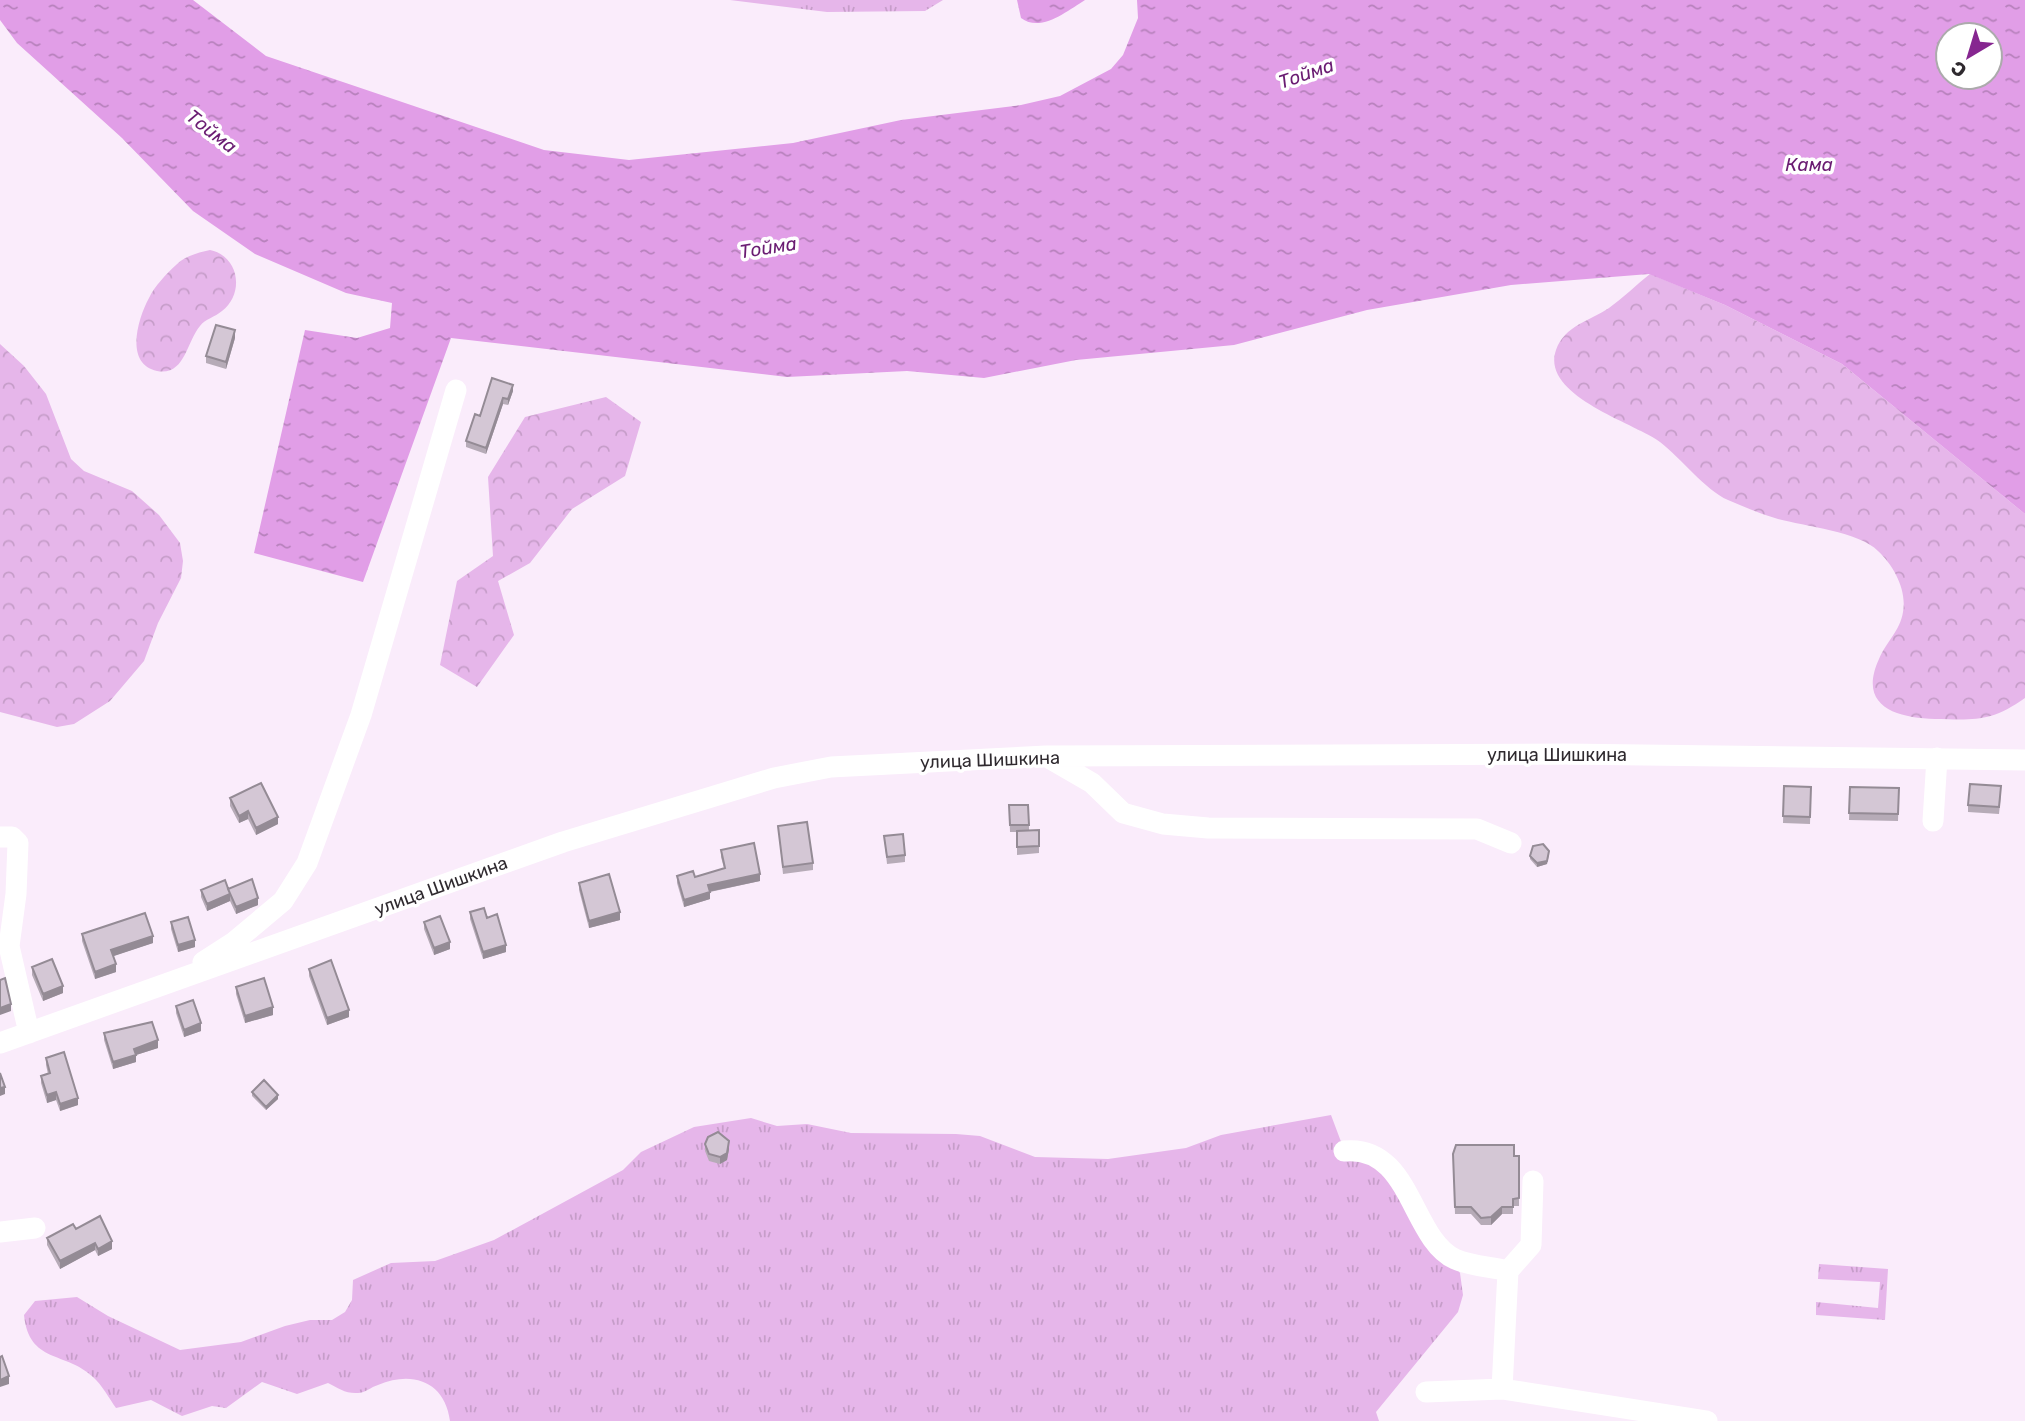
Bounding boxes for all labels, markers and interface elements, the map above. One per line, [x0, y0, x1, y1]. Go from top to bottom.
north arrow [1934, 21, 2004, 91]
water label: Тойма [1275, 53, 1337, 94]
text: С [1947, 56, 1971, 82]
water label: Тойма [182, 105, 241, 158]
water label: Кама [1785, 153, 1833, 176]
water label: Тойма [738, 232, 798, 263]
street label: улица Шишкина [1487, 744, 1627, 766]
street label: улица Шишкина [920, 747, 1060, 773]
street label: улица Шишкина [371, 852, 511, 920]

